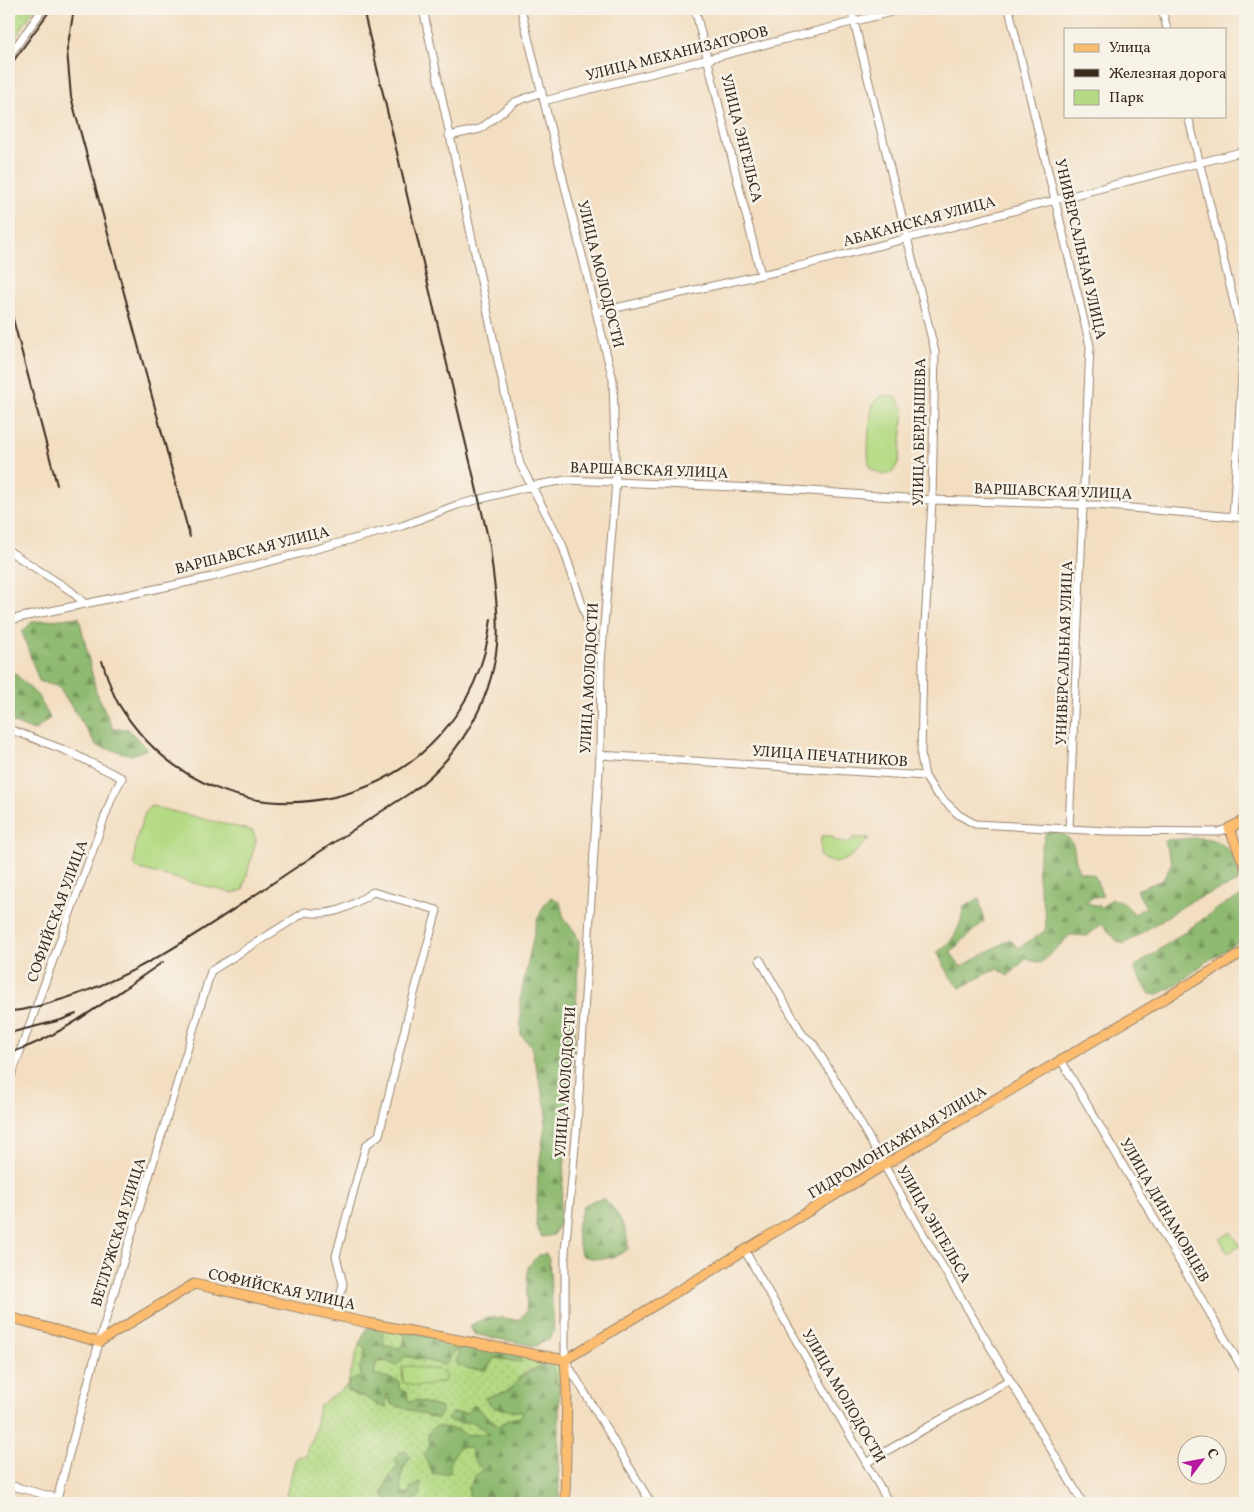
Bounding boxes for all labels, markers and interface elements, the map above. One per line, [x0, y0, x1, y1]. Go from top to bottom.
street label: УЛИЦА МЕХАНИЗАТОРОВ [584, 22, 771, 87]
legend [1064, 28, 1226, 118]
text: Улица [1109, 38, 1151, 59]
text: Железная дорога [1109, 64, 1226, 85]
street label: УЛИЦА ЭНГЕЛЬСА [714, 72, 767, 205]
text: Парк [1109, 88, 1144, 109]
street label: УНИВЕРСАЛЬНАЯ УЛИЦА [1049, 157, 1111, 342]
street label: АБАКАНСКАЯ УЛИЦА [841, 192, 998, 253]
street label: УЛИЦА МОЛОДОСТИ [571, 198, 628, 350]
street label: УЛИЦА БЕРДЫШЕВА [909, 357, 932, 506]
street label: ВАРШАВСКАЯ УЛИЦА [569, 458, 729, 485]
street label: ВАРШАВСКАЯ УЛИЦА [973, 479, 1133, 506]
street label: ВАРШАВСКАЯ УЛИЦА [173, 522, 332, 581]
street label: УНИВЕРСАЛЬНАЯ УЛИЦА [1052, 560, 1079, 746]
street label: УЛИЦА МОЛОДОСТИ [576, 602, 605, 754]
street label: УЛИЦА ПЕЧАТНИКОВ [751, 742, 908, 773]
street label: СОФИЙСКАЯ УЛИЦА [23, 837, 94, 986]
street label: УЛИЦА МОЛОДОСТИ [551, 1006, 582, 1158]
street label: ГИДРОМОНТАЖНАЯ УЛИЦА [805, 1081, 991, 1205]
street label: УЛИЦА ДИНАМОВЦЕВ [1114, 1135, 1214, 1287]
street label: ВЕТЛУЖСКАЯ УЛИЦА [87, 1155, 152, 1310]
street label: УЛИЦА ЭНГЕЛЬСА [891, 1162, 975, 1288]
street label: СОФИЙСКАЯ УЛИЦА [206, 1265, 358, 1316]
street label: УЛИЦА МОЛОДОСТИ [796, 1326, 890, 1468]
north arrow [1176, 1434, 1226, 1484]
text: С [1201, 1445, 1222, 1463]

